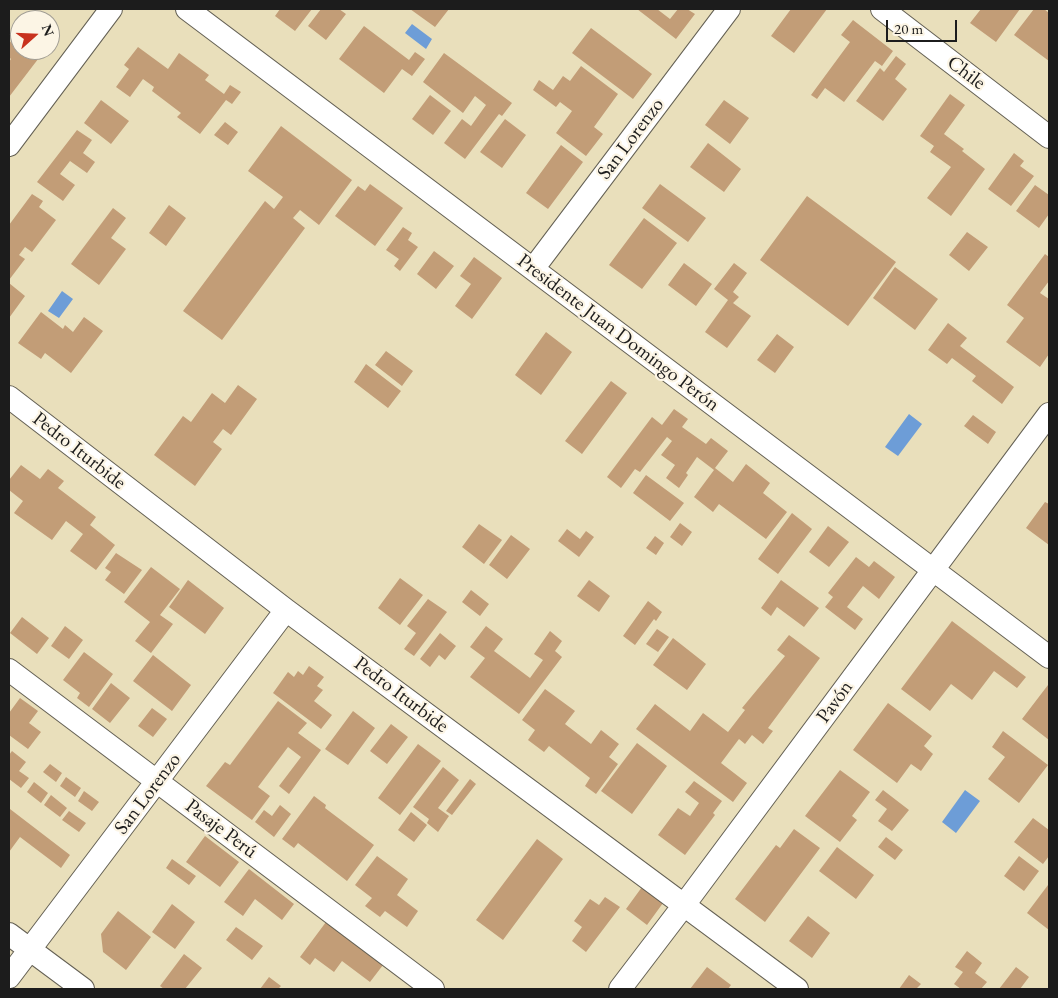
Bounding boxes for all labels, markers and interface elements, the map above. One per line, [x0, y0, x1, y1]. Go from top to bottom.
north arrow [10, 10, 60, 60]
scale bar [888, 10, 959, 42]
text: 20 m [894, 19, 923, 38]
text: N [38, 22, 59, 39]
street label: Chile [942, 51, 990, 95]
street label: San Lorenzo [593, 93, 669, 185]
street label: Presidente Juan Domingo Perón [512, 249, 724, 417]
street label: Pedro Iturbide [28, 407, 130, 495]
street label: Pedro Iturbide [349, 652, 453, 738]
street label: Pavón [812, 676, 858, 728]
street label: San Lorenzo [110, 748, 186, 840]
street label: Pasaje Perú [180, 794, 262, 864]

